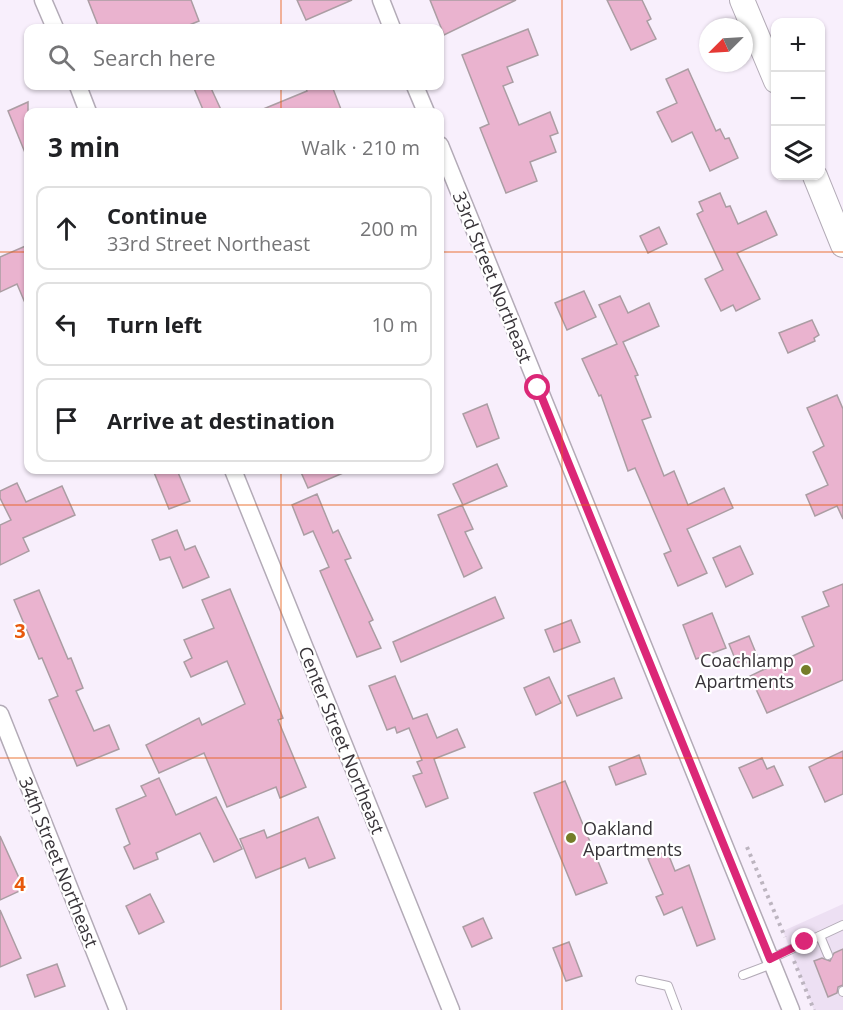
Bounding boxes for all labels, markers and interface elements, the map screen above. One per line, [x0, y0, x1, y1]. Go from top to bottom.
north arrow [699, 18, 753, 72]
map controls [771, 18, 825, 180]
button: + [771, 18, 825, 72]
search box [24, 24, 444, 90]
icon: search [45, 41, 78, 74]
text: Search here [93, 42, 216, 72]
button: − [771, 72, 825, 126]
button: layers [771, 126, 825, 180]
text: 3 min [48, 129, 120, 165]
text: Walk · 210 m [301, 134, 420, 161]
street label: 33rd Street Northeast [448, 188, 538, 366]
text: Continue [107, 200, 207, 230]
icon: ahead [50, 212, 83, 245]
text: 200 m [360, 215, 418, 242]
text: 33rd Street Northeast [107, 230, 310, 257]
icon: left [50, 308, 83, 341]
text: Turn left [107, 309, 202, 339]
text: 10 m [371, 311, 418, 338]
route start [524, 374, 550, 400]
icon: arrive [50, 404, 83, 437]
text: Arrive at destination [107, 405, 335, 435]
text: 3 [14, 617, 26, 644]
street label: Center Street Northeast [293, 643, 391, 837]
place label: Coachlamp Apartments [695, 648, 794, 693]
marker: Coachlamp Apartments [799, 663, 813, 677]
street label: 34th Street Northeast [15, 774, 103, 950]
place label: Oakland Apartments [583, 816, 682, 861]
marker: Oakland Apartments [564, 831, 578, 845]
route end [791, 928, 817, 954]

